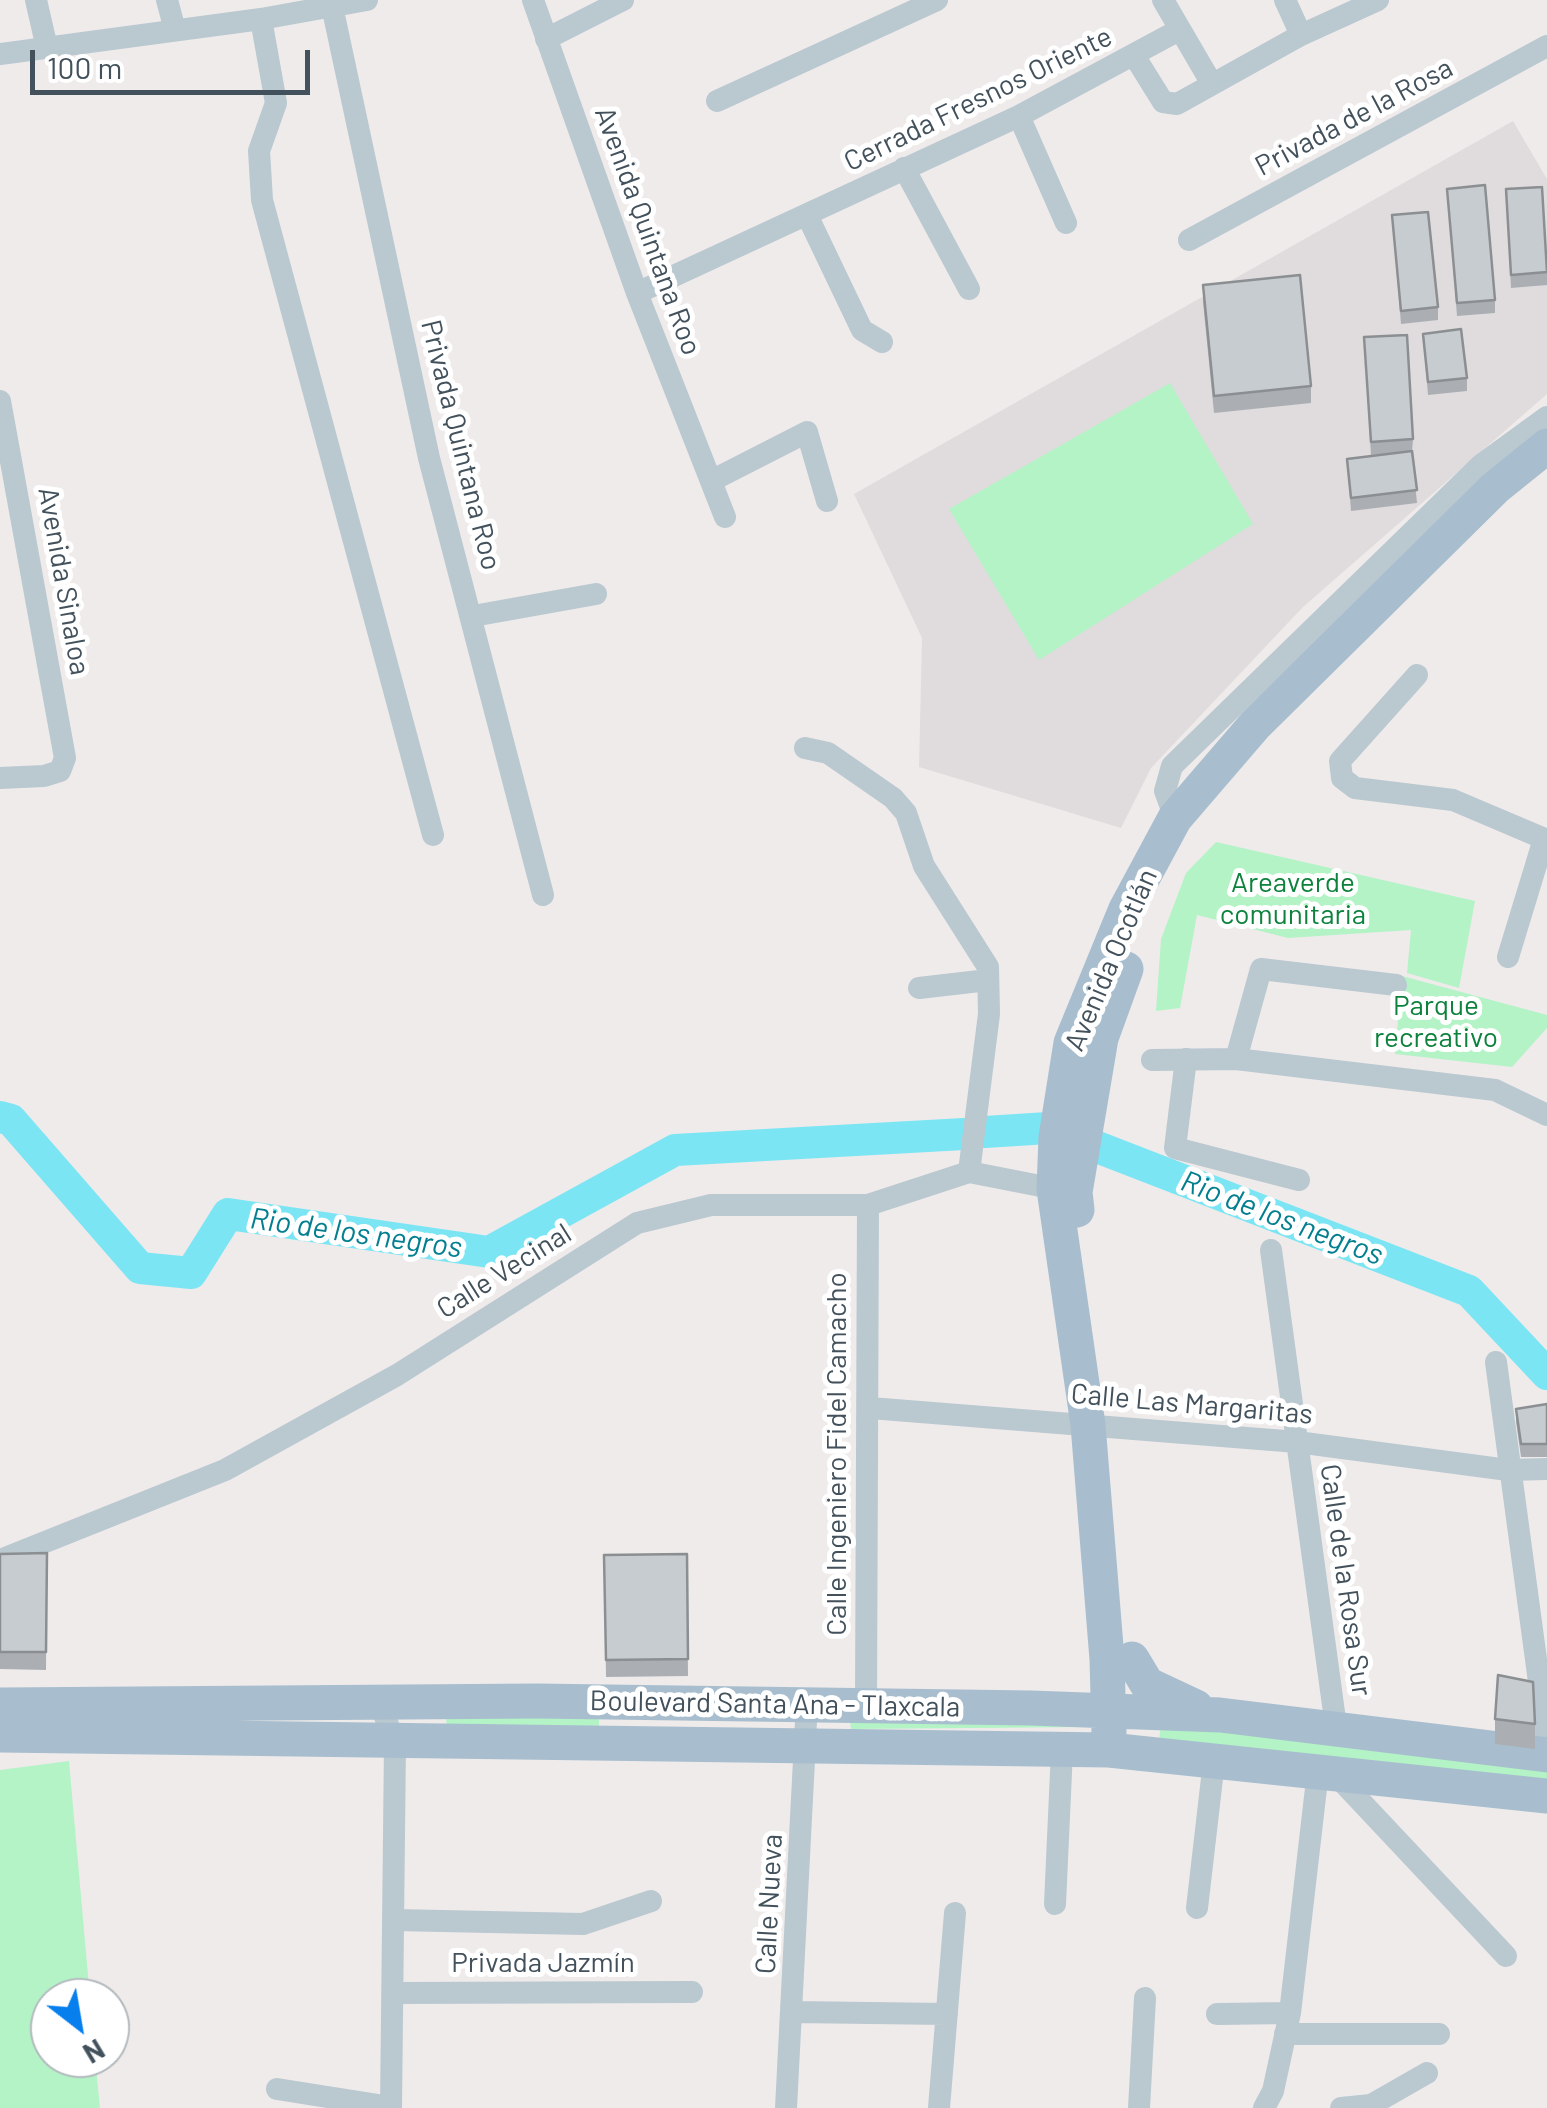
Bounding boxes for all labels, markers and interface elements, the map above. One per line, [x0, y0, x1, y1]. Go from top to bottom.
street label: Cerrada Fresnos Oriente [838, 19, 1118, 179]
scale bar [35, 30, 315, 92]
text: 100 m [47, 49, 122, 85]
street label: Privada de la Rosa [1250, 51, 1458, 183]
street label: Avenida Quintana Roo [587, 102, 709, 360]
street label: Privada Quintana Roo [414, 316, 508, 574]
street label: Avenida Sinaloa [31, 484, 97, 678]
street label: Avenida Ocotlán [1058, 864, 1164, 1056]
park label: Areaverde comunitaria [1220, 866, 1366, 932]
park label: Parque recreativo [1374, 989, 1498, 1055]
water label: Rio de los negros [1176, 1163, 1388, 1273]
water label: Rio de los negros [248, 1200, 464, 1266]
street label: Calle Vecinal [431, 1216, 577, 1326]
street label: Calle Ingeniero Fidel Camacho [820, 1272, 854, 1636]
street label: Calle Las Margaritas [1070, 1377, 1314, 1431]
street label: Calle de la Rosa Sur [1313, 1462, 1379, 1698]
street label: Boulevard Santa Ana - Tlaxcala [589, 1684, 961, 1724]
street label: Calle Nueva [749, 1833, 789, 1975]
street label: Privada Jazmín [451, 1946, 635, 1980]
north arrow [30, 1978, 130, 2078]
text: N [78, 2033, 111, 2071]

